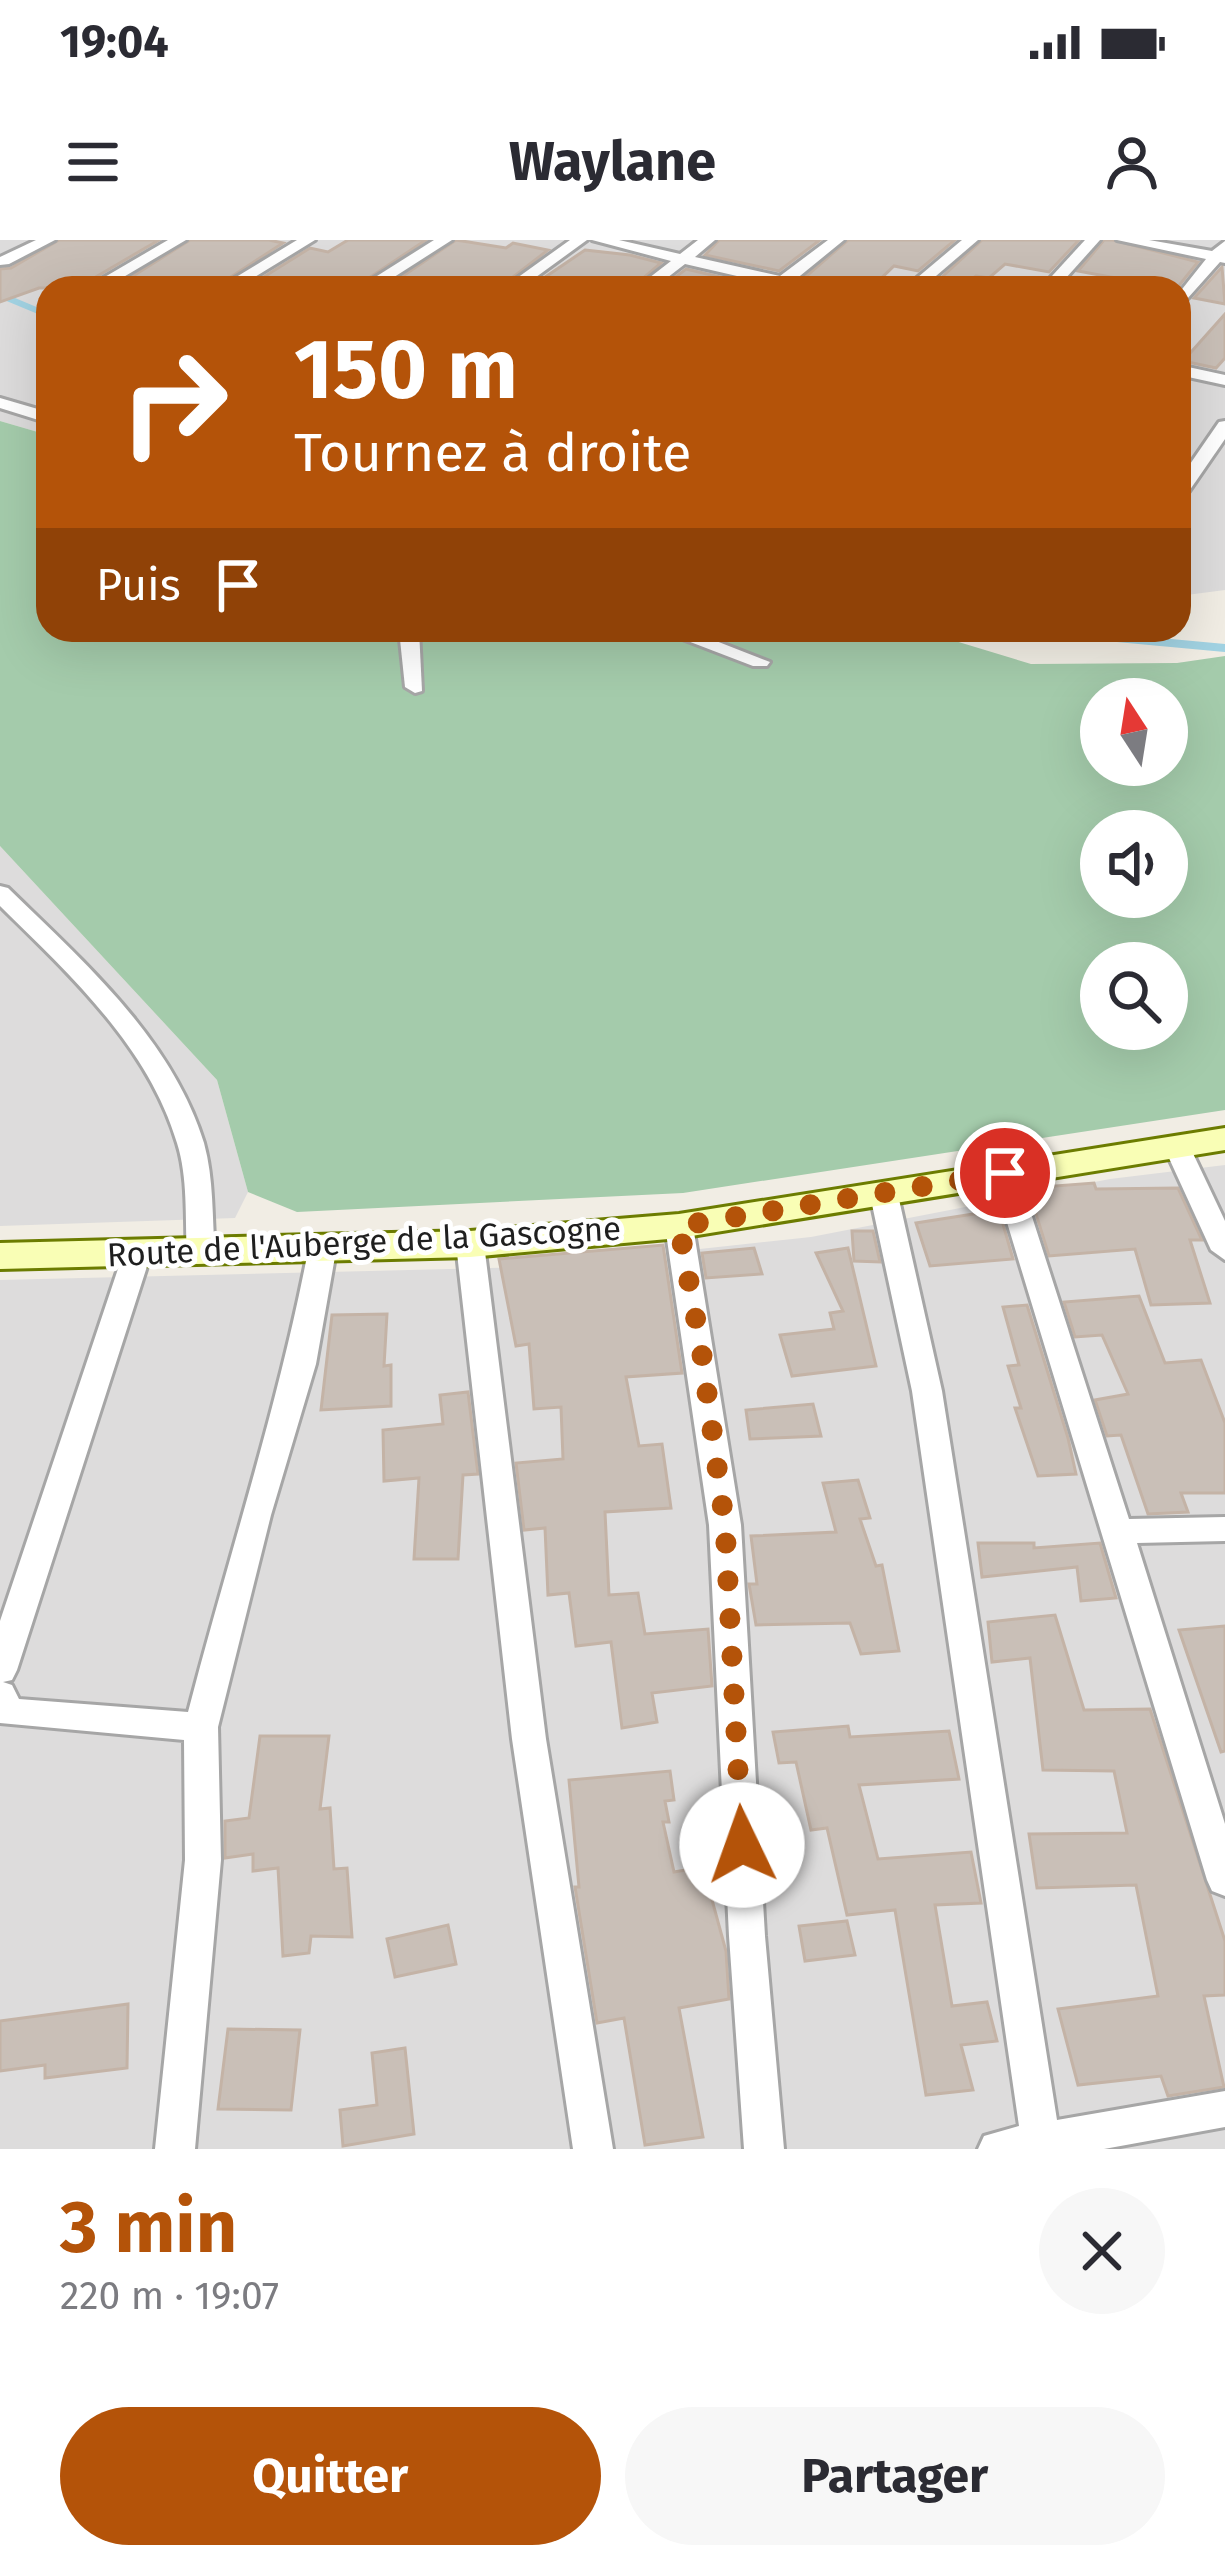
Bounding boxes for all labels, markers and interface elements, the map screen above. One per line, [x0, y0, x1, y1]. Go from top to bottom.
text: 19:04 [60, 15, 169, 69]
icon: menu [60, 129, 126, 195]
icon: person [1099, 129, 1165, 195]
text: Waylane [509, 130, 716, 194]
text: 150 m [294, 319, 518, 420]
icon: right [96, 324, 252, 480]
text: Tournez à droite [294, 421, 691, 485]
icon: arrive [205, 552, 271, 618]
text: Puis [96, 558, 181, 612]
north arrow [1080, 678, 1188, 786]
map controls [1080, 678, 1188, 1050]
button: sound [1080, 810, 1188, 918]
button: search [1080, 942, 1188, 1050]
pin [954, 1122, 1056, 1224]
icon: arrive [972, 1140, 1038, 1206]
street label: Route de l'Auberge de la Gascogne [106, 1209, 622, 1275]
position arrow [679, 1782, 805, 1908]
text: 3 min [60, 2185, 237, 2271]
button: close [1039, 2188, 1165, 2314]
text: 220 m · 19:07 [60, 2273, 279, 2319]
button: Quitter [60, 2407, 601, 2545]
button: Partager [625, 2407, 1165, 2545]

